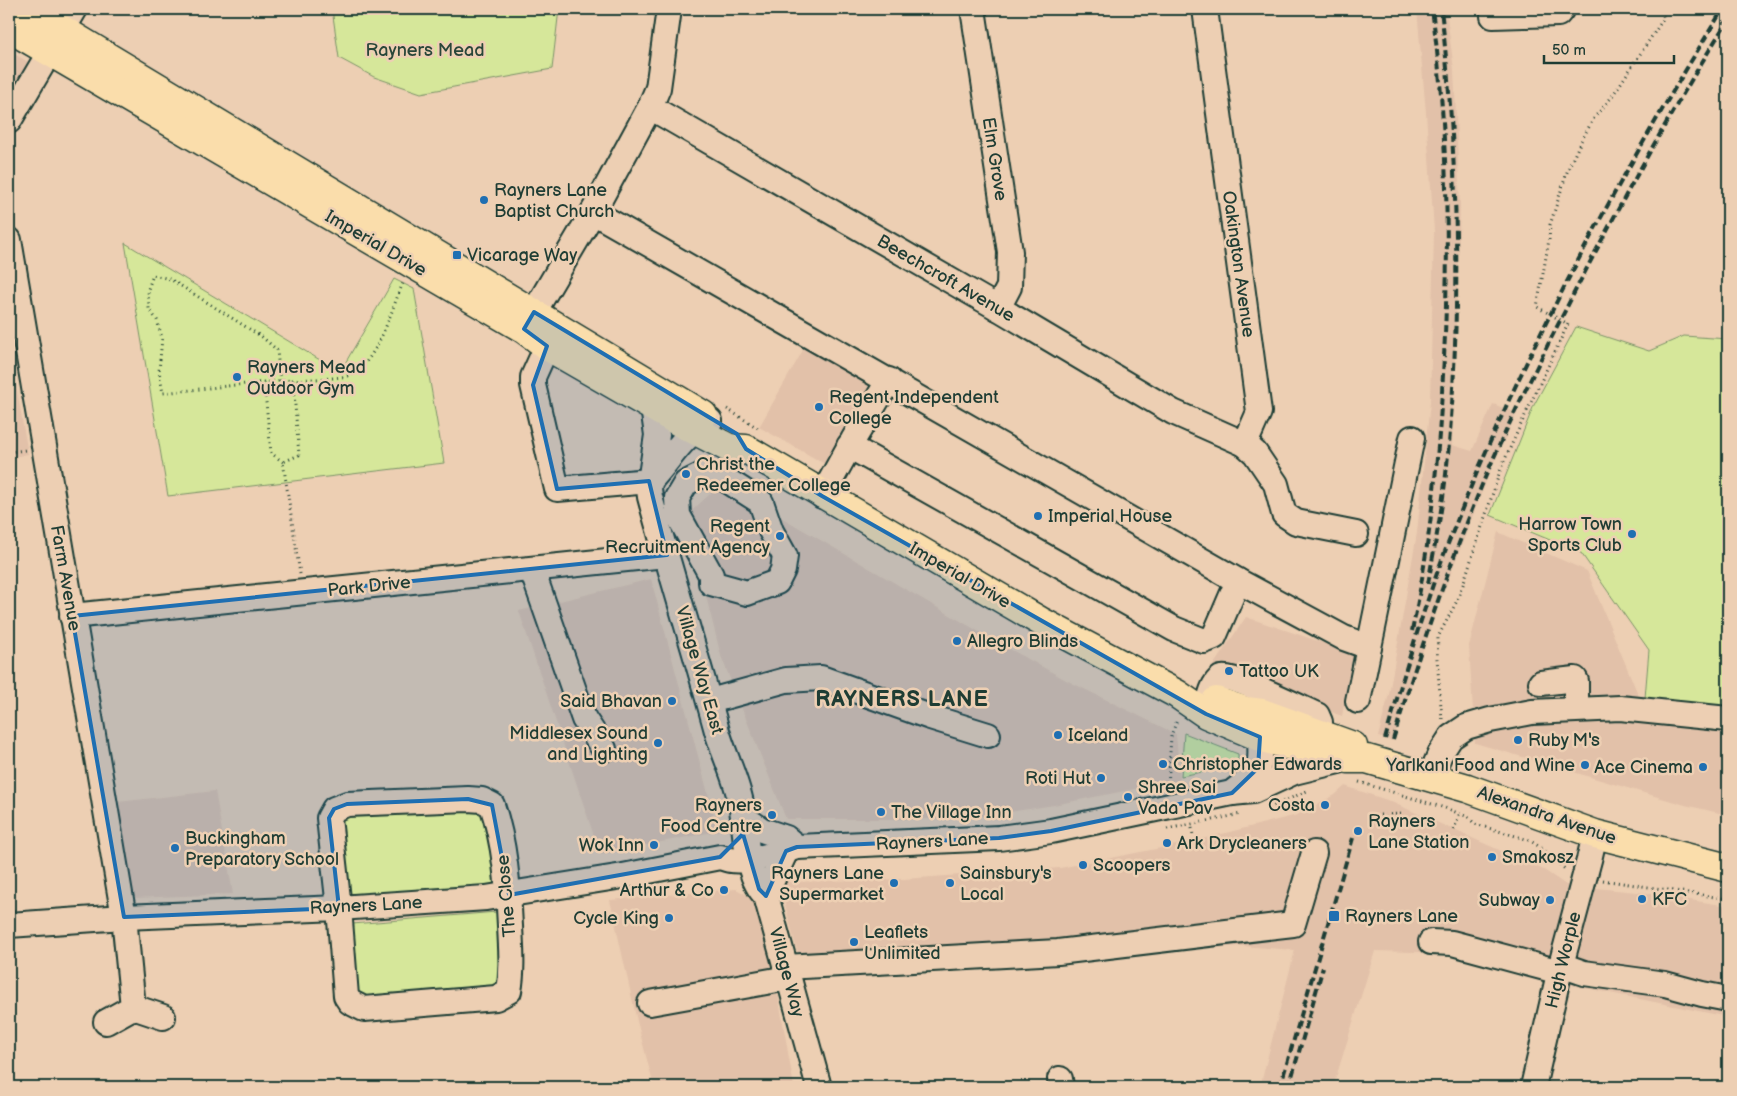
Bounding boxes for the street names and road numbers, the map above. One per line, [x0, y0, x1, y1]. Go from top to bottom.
street label: Elm Grove [978, 116, 1012, 203]
street label: Oakington Avenue [1218, 189, 1259, 339]
street label: Imperial Drive [321, 206, 431, 281]
street label: Beechcroft Avenue [873, 230, 1019, 327]
street label: Farm Avenue [46, 524, 85, 633]
street label: Imperial Drive [905, 538, 1015, 613]
street label: Park Drive [327, 572, 412, 601]
street label: Village Way East [671, 604, 728, 737]
street label: Alexandra Avenue [1475, 782, 1619, 849]
street label: Rayners Lane [875, 828, 989, 855]
street label: The Close [492, 854, 521, 938]
street label: Rayners Lane [309, 892, 423, 919]
street label: High Worple [1541, 909, 1586, 1011]
street label: Village Way [764, 925, 809, 1020]

